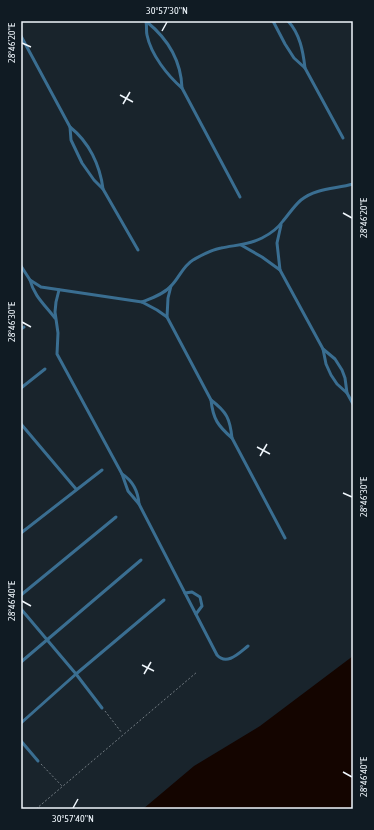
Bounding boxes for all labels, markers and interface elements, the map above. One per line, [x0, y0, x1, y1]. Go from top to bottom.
text: 30°57'30"N [146, 5, 188, 16]
text: 28°46'20"E [6, 22, 17, 63]
text: 28°46'20"E [358, 197, 369, 238]
text: 28°46'30"E [6, 301, 17, 342]
text: 28°46'30"E [358, 476, 369, 517]
text: 28°46'40"E [6, 580, 17, 621]
text: 28°46'40"E [358, 756, 369, 797]
text: 30°57'40"N [52, 813, 94, 824]

